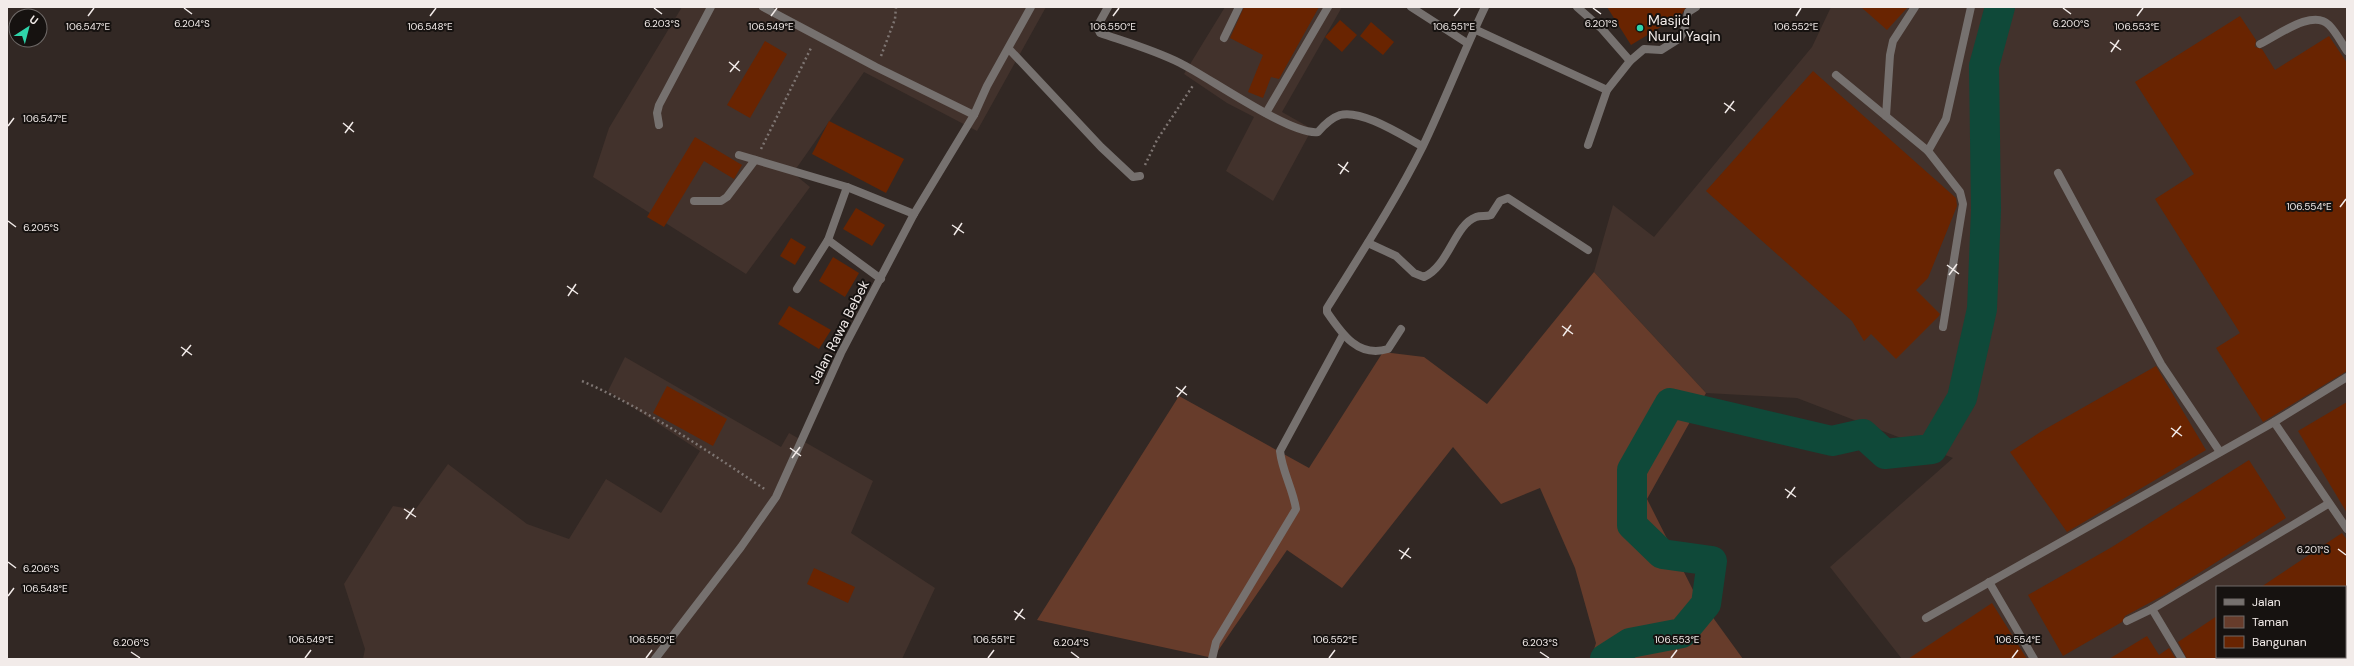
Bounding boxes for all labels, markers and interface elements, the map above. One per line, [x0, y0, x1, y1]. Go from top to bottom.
north arrow [8, 8, 48, 48]
place label: Masjid Nurul Yaqin [1648, 11, 1721, 45]
text: U [27, 12, 41, 28]
text: 6.204°S [174, 17, 210, 30]
text: 6.203°S [644, 17, 680, 30]
text: 6.201°S [1585, 17, 1618, 30]
text: 6.200°S [2053, 17, 2089, 30]
text: 106.547°E [66, 20, 111, 33]
text: 106.548°E [407, 20, 453, 33]
text: 106.549°E [748, 20, 794, 33]
text: 106.550°E [1090, 20, 1136, 33]
text: 106.551°E [1433, 20, 1475, 33]
text: 106.552°E [1774, 20, 1819, 33]
text: 106.553°E [2114, 20, 2160, 33]
marker: Masjid Nurul Yaqin [1635, 23, 1645, 33]
text: 106.547°E [23, 112, 68, 125]
text: 106.554°E [2286, 200, 2332, 213]
text: 6.205°S [23, 221, 59, 234]
street label: Jalan Rawa Bebek [805, 277, 873, 387]
text: 6.201°S [2297, 543, 2330, 556]
text: 6.206°S [23, 562, 59, 575]
text: 106.548°E [22, 582, 68, 595]
legend [2216, 586, 2346, 658]
text: Jalan [2252, 594, 2281, 610]
text: Taman [2252, 614, 2289, 630]
text: 106.549°E [288, 633, 334, 646]
text: 106.550°E [629, 633, 675, 646]
text: 106.551°E [973, 633, 1015, 646]
text: 106.552°E [1313, 633, 1358, 646]
text: 106.553°E [1654, 633, 1700, 646]
text: 106.554°E [1995, 633, 2041, 646]
text: Bangunan [2252, 634, 2307, 650]
text: 6.206°S [113, 636, 149, 649]
text: 6.204°S [1053, 636, 1089, 649]
text: 6.203°S [1522, 636, 1558, 649]

